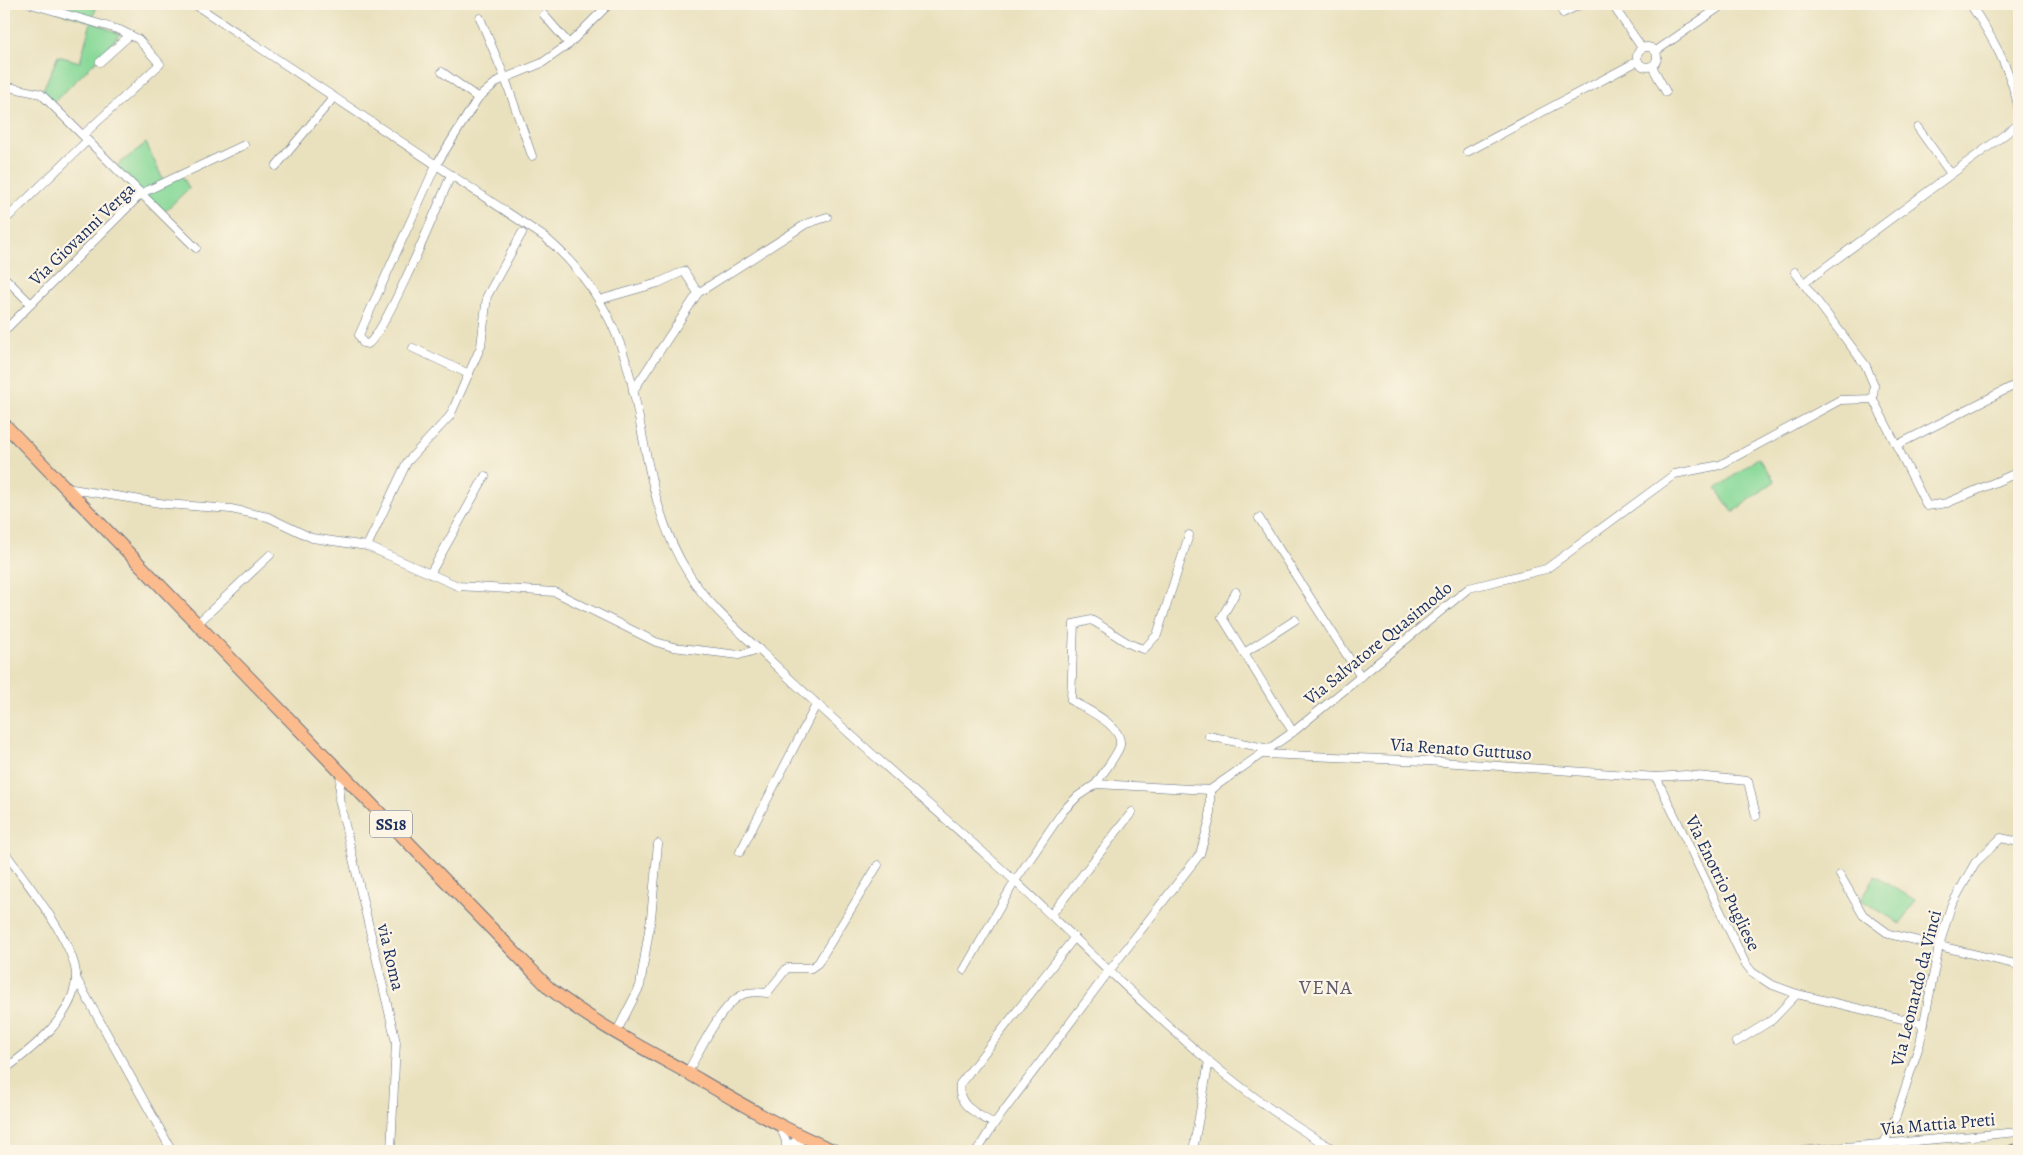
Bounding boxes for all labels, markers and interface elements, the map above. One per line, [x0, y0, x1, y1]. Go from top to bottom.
street label: Via Giovanni Verga [23, 177, 141, 292]
street label: Via Salvatore Quasimodo [1298, 576, 1457, 711]
street label: Via Renato Guttuso [1388, 732, 1533, 766]
street label: Via Enotrio Pugliese [1679, 810, 1766, 955]
road number: SS18 [370, 811, 412, 838]
street label: Via Leonardo da Vinci [1885, 907, 1947, 1070]
street label: via Roma [371, 920, 410, 993]
district label: VENA [1298, 974, 1353, 1001]
street label: Via Mattia Preti [1879, 1107, 1996, 1141]

